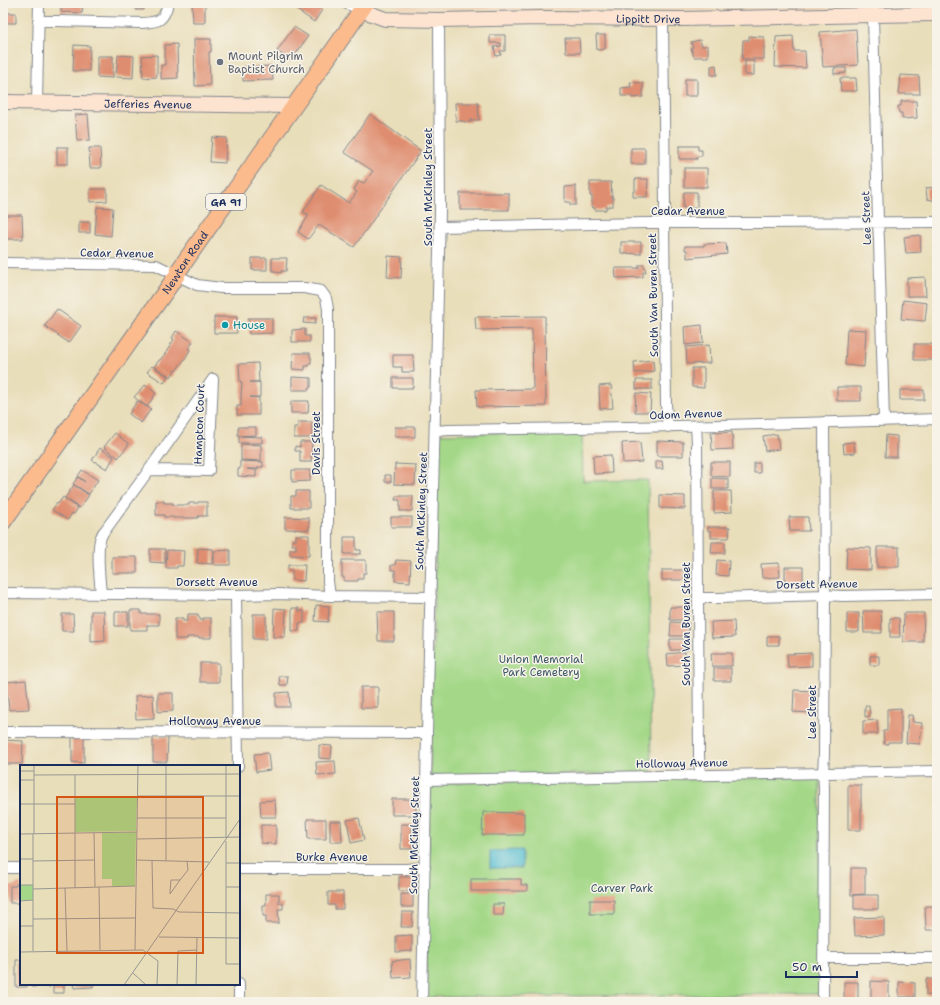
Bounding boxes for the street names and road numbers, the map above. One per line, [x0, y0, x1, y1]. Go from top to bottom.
street label: Lippitt Drive [616, 12, 681, 27]
street label: Jefferies Avenue [104, 96, 192, 113]
street label: South McKinley Street [421, 128, 436, 246]
street label: Lee Street [858, 190, 875, 245]
road number: GA 91 [206, 194, 246, 210]
street label: Cedar Avenue [651, 204, 725, 219]
street label: Newton Road [159, 228, 212, 297]
street label: South Van Buren Street [645, 233, 662, 357]
street label: Cedar Avenue [80, 245, 154, 262]
street label: Hampton Court [191, 383, 208, 465]
street label: Odom Avenue [649, 406, 723, 423]
street label: Davis Street [309, 411, 324, 475]
street label: South McKinley Street [412, 451, 431, 570]
street label: South Van Buren Street [679, 562, 694, 686]
street label: Dorsett Avenue [176, 575, 258, 590]
street label: Dorsett Avenue [776, 576, 858, 593]
street label: Lee Street [805, 685, 820, 739]
street label: Holloway Avenue [169, 714, 261, 729]
street label: Holloway Avenue [636, 755, 728, 772]
street label: South McKinley Street [406, 775, 423, 894]
street label: Burke Avenue [296, 850, 368, 865]

